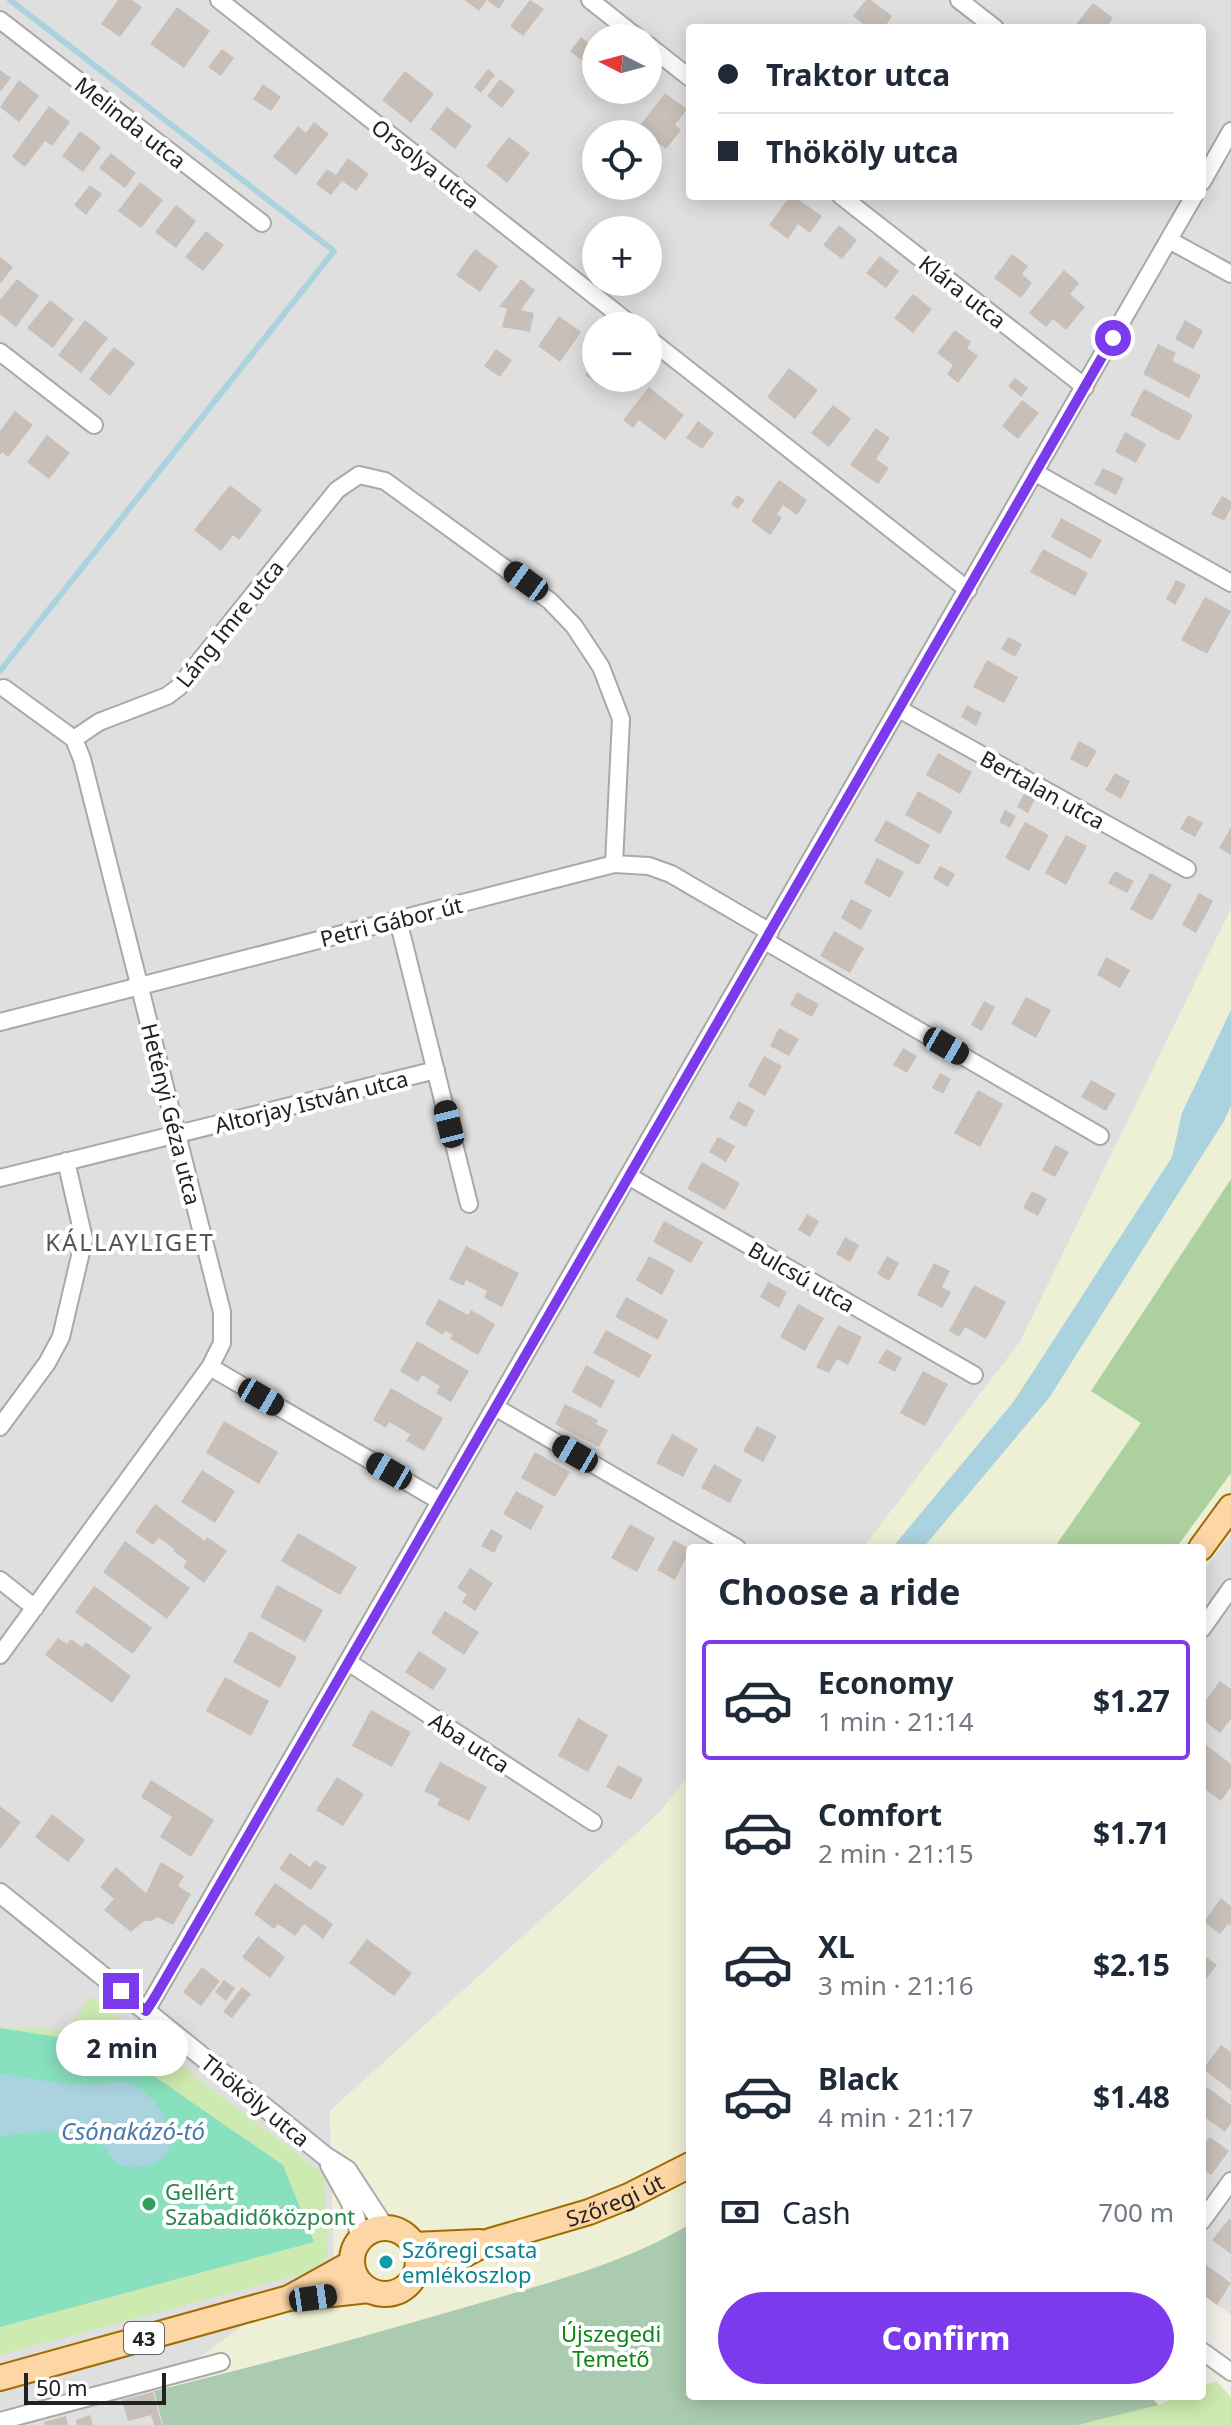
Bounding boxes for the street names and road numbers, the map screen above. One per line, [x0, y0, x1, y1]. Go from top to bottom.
street label: Melinda utca [69, 69, 193, 175]
street label: Orsolya utca [366, 111, 486, 215]
street label: Klára utca [913, 248, 1013, 334]
street label: Láng Imre utca [168, 553, 290, 693]
street label: Bertalan utca [975, 742, 1111, 836]
street label: Petri Gábor út [317, 889, 465, 953]
street label: Hetényi Géza utca [135, 1020, 209, 1208]
street label: Altorjay István utca [211, 1062, 411, 1140]
street label: Bulcsú utca [743, 1233, 861, 1319]
street label: Aba utca [424, 1705, 516, 1779]
street label: Thököly utca [196, 2047, 316, 2153]
street label: Szőregi út [562, 2166, 669, 2233]
road number: 43 [124, 2322, 164, 2354]

